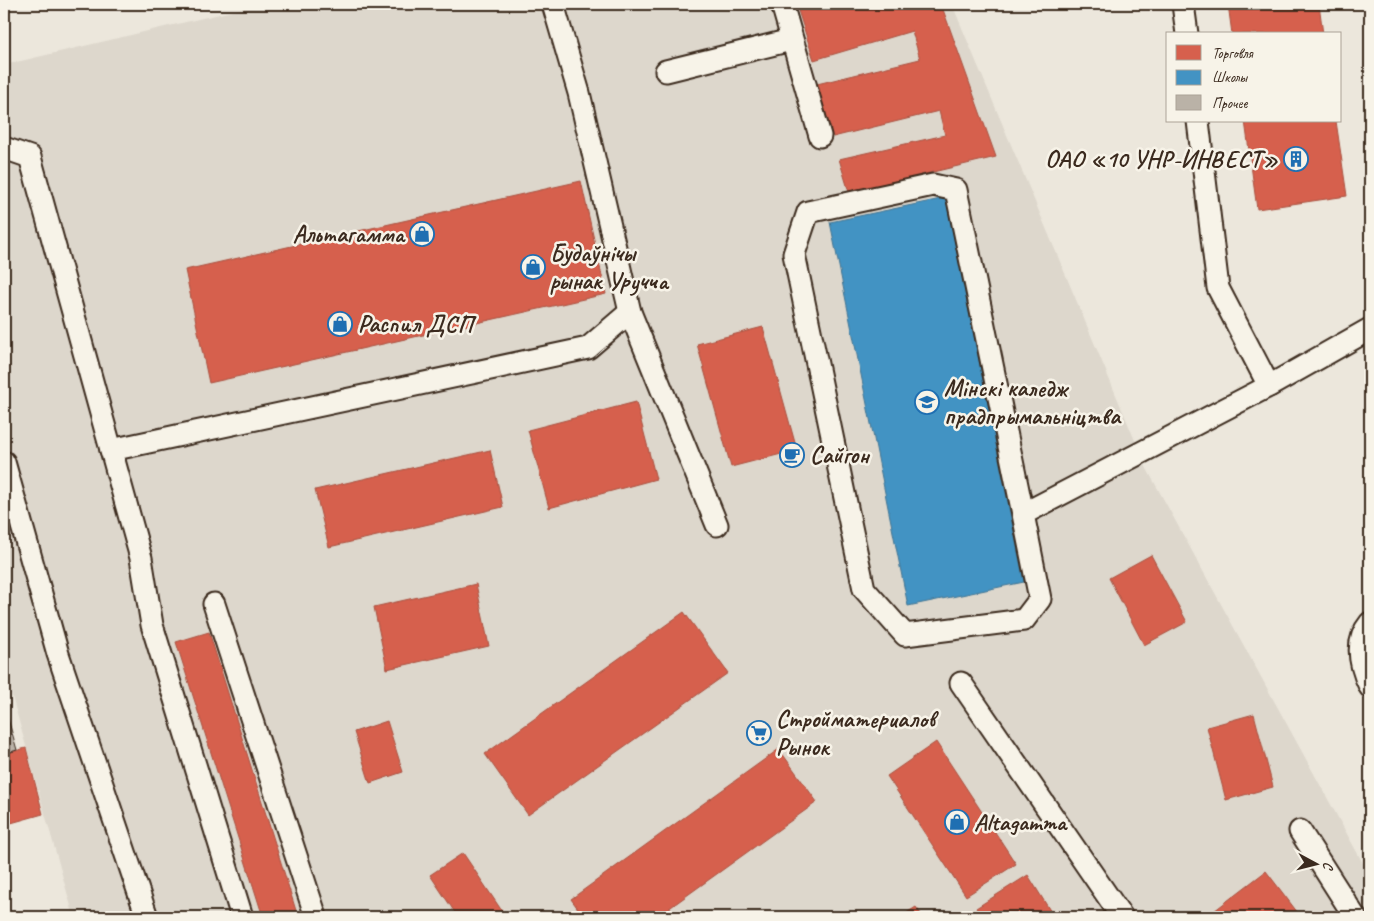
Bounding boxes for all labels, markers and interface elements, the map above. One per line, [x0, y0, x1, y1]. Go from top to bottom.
legend [1166, 32, 1342, 122]
text: Торговля [1212, 44, 1255, 63]
text: Школы [1212, 68, 1248, 87]
text: Прочее [1212, 94, 1248, 113]
place label: ОАО «10 УНР-ИНВЕСТ» [1045, 144, 1278, 174]
building icon: ОАО «10 УНР-ИНВЕСТ» [1283, 146, 1309, 172]
place label: Альтагамма [293, 219, 406, 249]
shop icon: Альтагамма [409, 221, 435, 247]
place label: Будаўнічы рынак Уручча [550, 238, 670, 296]
shop icon: Будаўнічы рынак Уручча [520, 254, 546, 280]
place label: Распил ДСП [358, 309, 477, 339]
shop icon: Распил ДСП [327, 311, 353, 337]
place label: Мінскі каледж прадпрымальніцтва [944, 373, 1122, 431]
school or university icon: Мінскі каледж прадпрымальніцтва [914, 389, 940, 415]
place label: Сайгон [810, 440, 870, 470]
cafe icon: Сайгон [779, 442, 805, 468]
place label: Стройматериалов Рынок [776, 704, 939, 762]
supermarket icon: Стройматериалов Рынок [746, 720, 772, 746]
place label: Altagamma [974, 807, 1068, 837]
shop icon: Altagamma [944, 809, 970, 835]
north arrow [1292, 838, 1342, 888]
text: С [1319, 861, 1337, 872]

